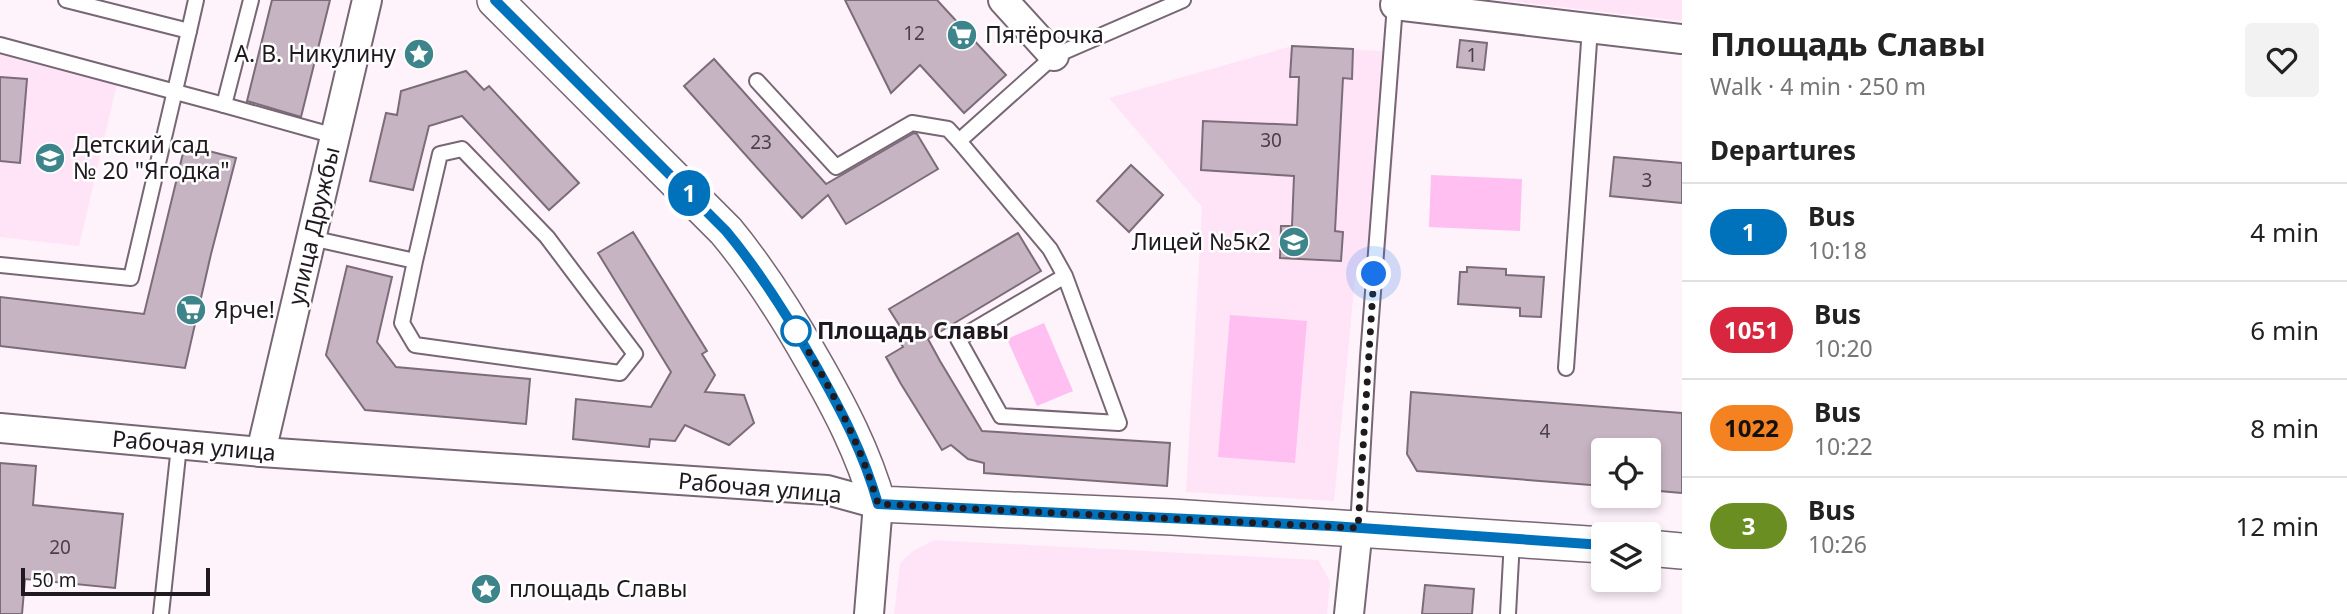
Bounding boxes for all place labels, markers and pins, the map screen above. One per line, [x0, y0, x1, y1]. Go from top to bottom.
supermarket icon: Пятёрочка [945, 18, 979, 52]
place label: Пятёрочка [985, 18, 1104, 50]
place label: А. В. Никулину [234, 37, 396, 69]
place icon: А. В. Никулину [402, 37, 436, 71]
place label: Детский сад № 20 "Ягодка" [73, 128, 230, 186]
school or university icon: Детский сад № 20 "Ягодка" [33, 141, 67, 175]
place label: Лицей №5к2 [1132, 225, 1271, 257]
school or university icon: Лицей №5к2 [1277, 225, 1311, 259]
supermarket icon: Ярче! [174, 293, 208, 327]
place label: Ярче! [214, 293, 275, 325]
place label: Площадь Славы [817, 314, 1009, 346]
marker: Площадь Славы [781, 316, 811, 346]
place icon: площадь Славы [469, 572, 503, 606]
place label: площадь Славы [509, 572, 687, 604]

